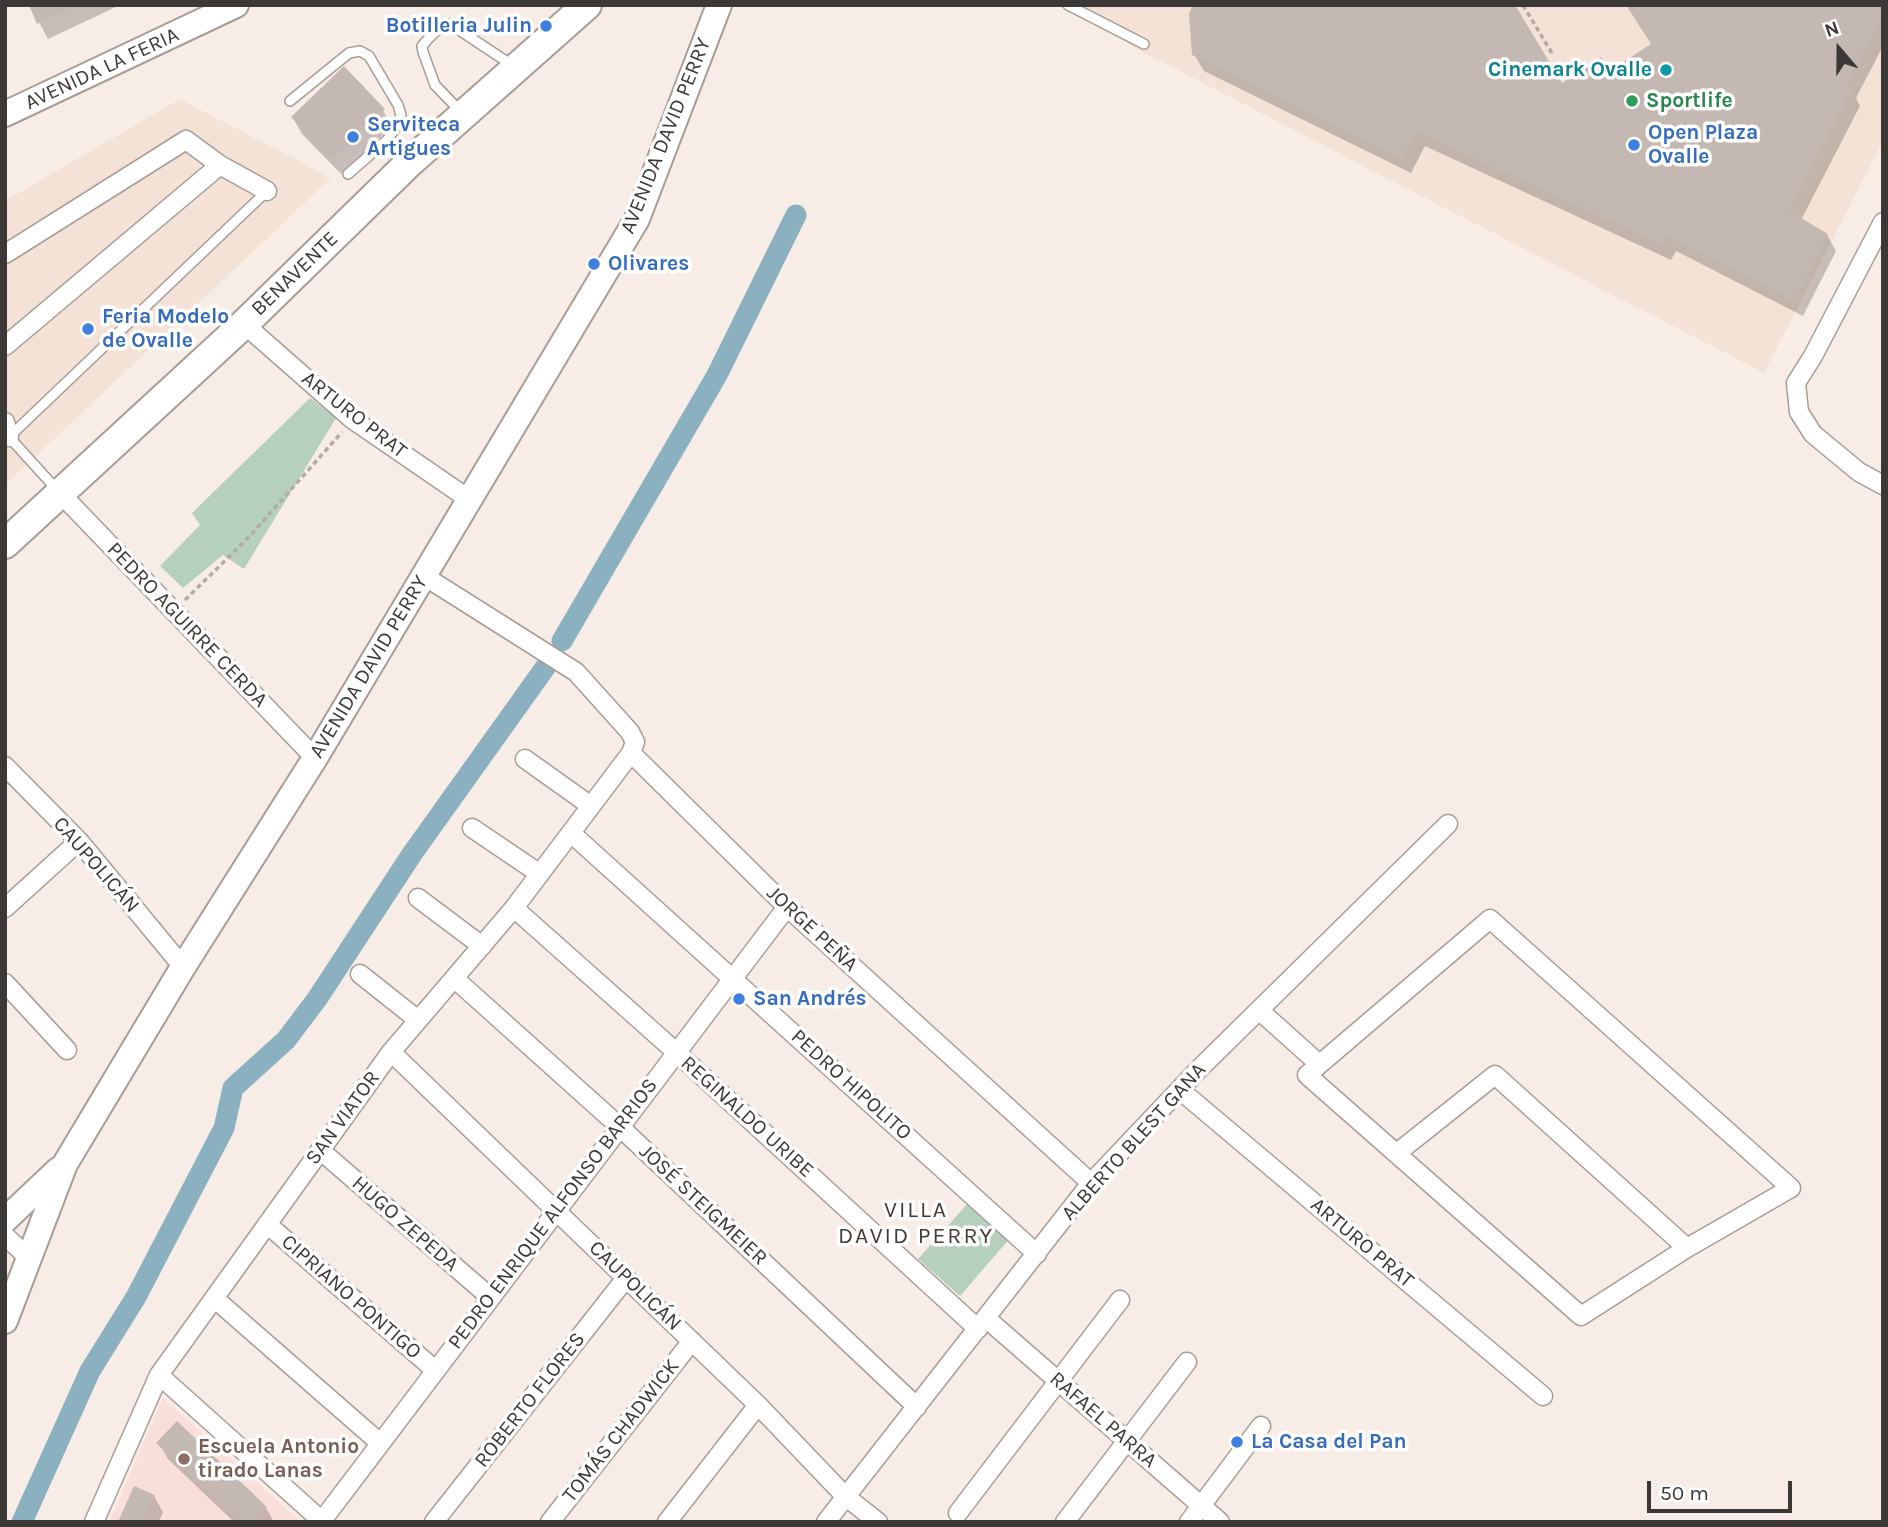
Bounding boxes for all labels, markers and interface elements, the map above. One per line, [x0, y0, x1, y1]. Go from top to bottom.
place label: Botilleria Julin [386, 13, 532, 39]
north arrow [1804, 14, 1874, 84]
text: N [1822, 17, 1842, 42]
marker: Botilleria Julin [538, 18, 554, 34]
street label: AVENIDA LA FERIA [21, 22, 183, 116]
street label: AVENIDA DAVID PERRY [615, 34, 717, 238]
place label: Cinemark Ovalle [1488, 57, 1652, 83]
marker: Cinemark Ovalle [1658, 62, 1674, 78]
place label: Sportlife [1646, 88, 1733, 114]
marker: Sportlife [1624, 93, 1640, 109]
place label: Serviteca Artigues [367, 112, 460, 162]
place label: Open Plaza Ovalle [1648, 120, 1758, 170]
marker: Serviteca Artigues [345, 129, 361, 145]
marker: Open Plaza Ovalle [1626, 137, 1642, 153]
street label: BENAVENTE [246, 226, 344, 322]
place label: Olivares [608, 251, 689, 277]
marker: Olivares [586, 256, 602, 272]
place label: Feria Modelo de Ovalle [102, 304, 229, 354]
marker: Feria Modelo de Ovalle [80, 321, 96, 337]
street label: ARTURO PRAT [296, 366, 412, 464]
street label: PEDRO AGUIRRE CERDA [102, 537, 272, 713]
street label: AVENIDA DAVID PERRY [304, 571, 434, 763]
street label: CAUPOLICÁN [48, 812, 144, 918]
street label: JORGE PEÑA [761, 881, 863, 977]
place label: San Andrés [753, 986, 867, 1012]
marker: San Andrés [731, 991, 747, 1007]
street label: PEDRO HIPOLITO [786, 1024, 916, 1146]
street label: REGINALDO URIBE [675, 1051, 819, 1183]
street label: ALBERTO BLEST GANA [1057, 1058, 1211, 1226]
street label: SAN VIATOR [300, 1066, 386, 1170]
street label: PEDRO ENRIQUE ALFONSO BARRIOS [443, 1074, 663, 1354]
street label: JOSÉ STEIGMEIER [634, 1139, 772, 1271]
street label: HUGO ZEPEDA [346, 1171, 464, 1277]
street label: ARTURO PRAT [1305, 1193, 1419, 1293]
district label: VILLA DAVID PERRY [839, 1196, 993, 1250]
street label: CIPRIANO PONTIGO [276, 1229, 426, 1365]
street label: CAUPOLICÁN [584, 1236, 686, 1336]
street label: ROBERTO FLORES [469, 1327, 591, 1473]
street label: TOMÁS CHADWICK [557, 1354, 685, 1508]
street label: RAFAEL PARRA [1044, 1367, 1162, 1473]
place label: La Casa del Pan [1251, 1429, 1407, 1455]
place label: Escuela Antonio tirado Lanas [198, 1434, 359, 1484]
marker: La Casa del Pan [1229, 1434, 1245, 1450]
marker: Escuela Antonio tirado Lanas [176, 1451, 192, 1467]
scale bar [1650, 1468, 1795, 1512]
text: 50 m [1660, 1481, 1709, 1505]

